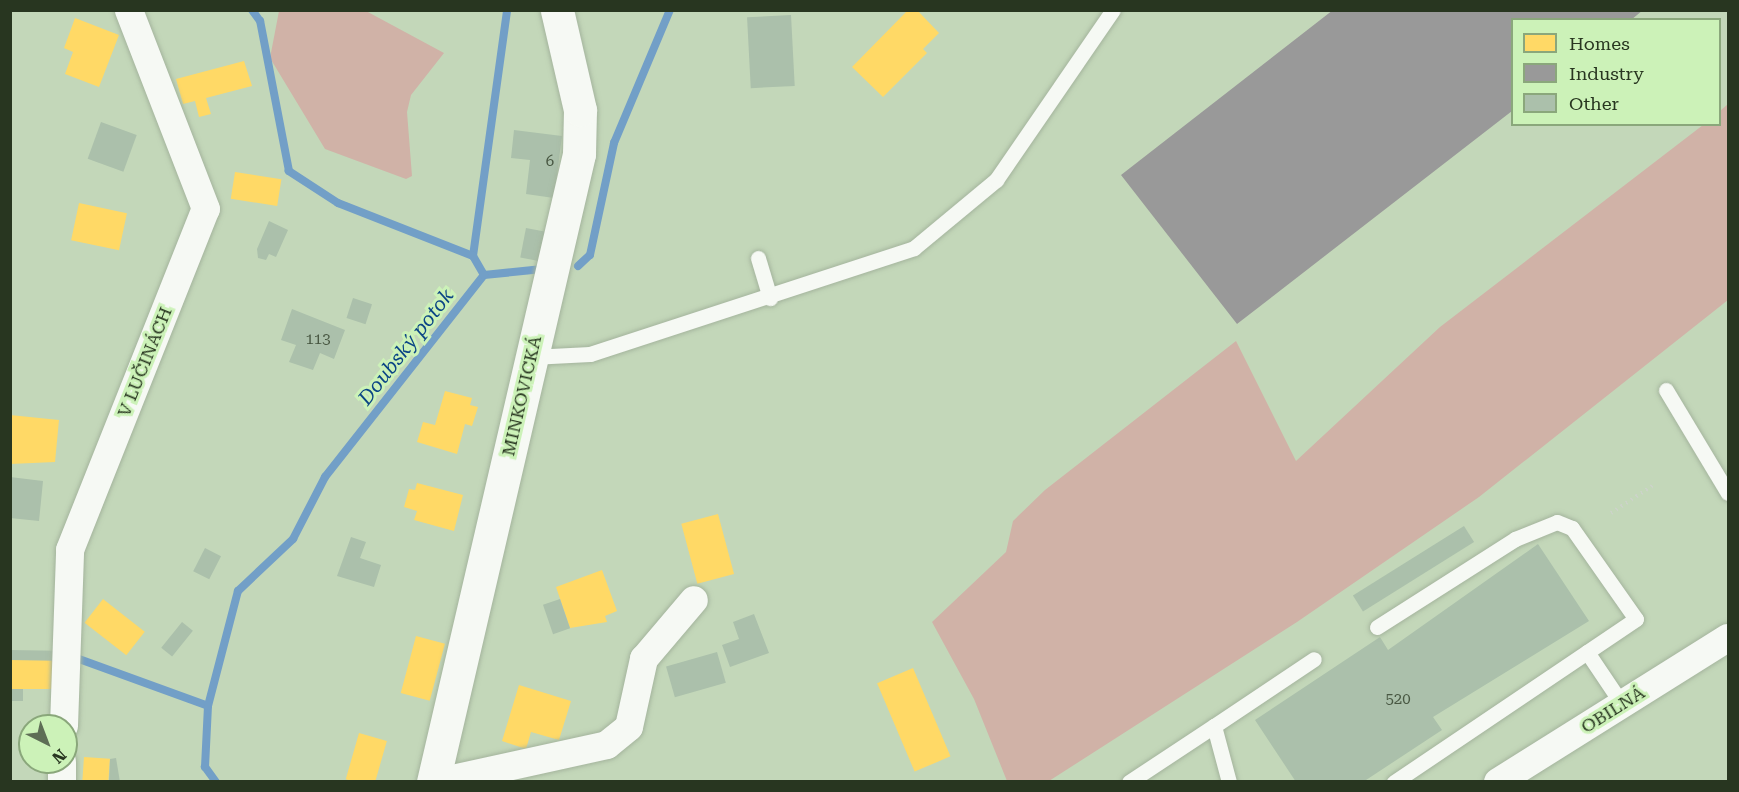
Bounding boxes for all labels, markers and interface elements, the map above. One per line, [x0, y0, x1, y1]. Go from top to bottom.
legend [1511, 18, 1721, 126]
text: Homes [1569, 33, 1630, 54]
text: Industry [1569, 63, 1644, 84]
text: Other [1569, 93, 1619, 114]
house number: 6 [546, 153, 554, 171]
water label: Doubský potok [353, 284, 459, 410]
street label: V LUČINÁCH [113, 304, 177, 420]
house number: 113 [305, 331, 331, 349]
street label: MINKOVICKÁ [498, 334, 546, 458]
street label: OBILNÁ [1577, 682, 1649, 738]
house number: 520 [1385, 691, 1411, 709]
north arrow [18, 714, 78, 774]
text: N [48, 745, 70, 767]

